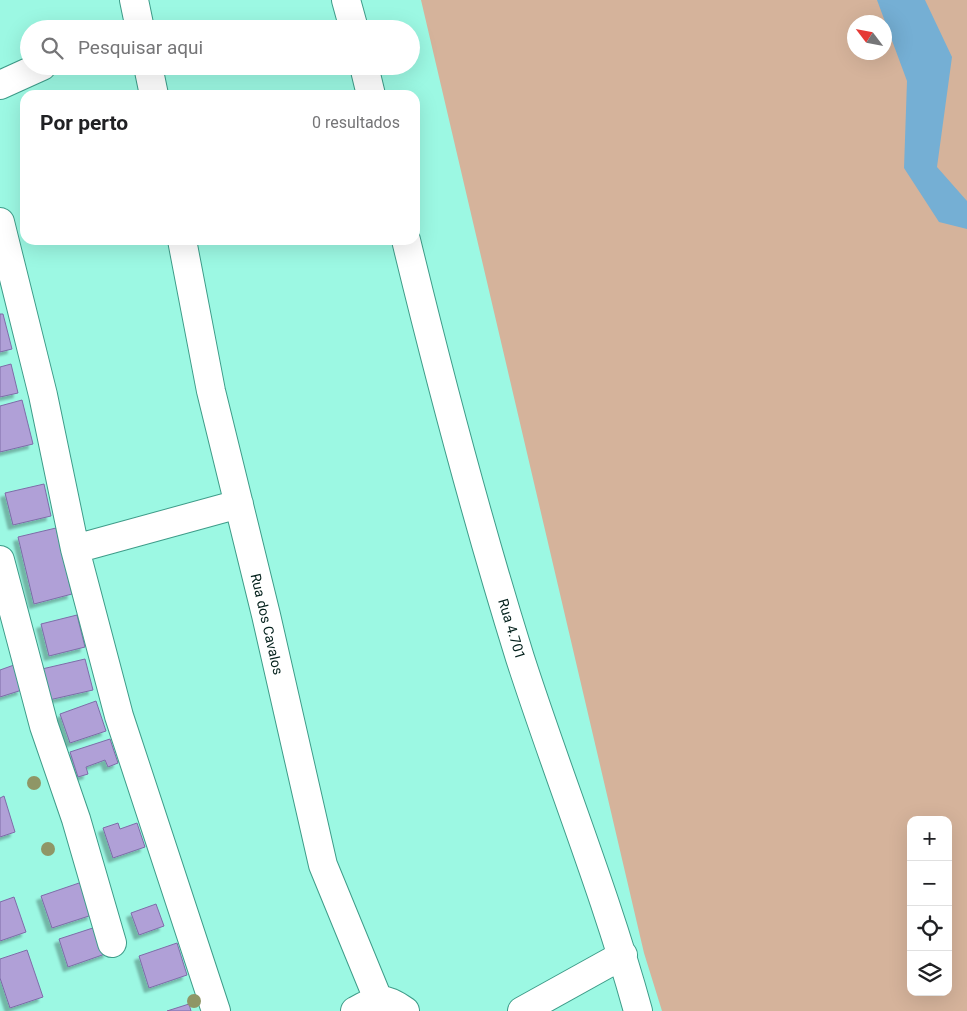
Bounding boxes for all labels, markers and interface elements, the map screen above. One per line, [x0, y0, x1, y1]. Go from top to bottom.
north arrow [847, 15, 892, 60]
search box [20, 20, 420, 75]
icon: search [38, 34, 66, 62]
text: Pesquisar aqui [78, 36, 203, 59]
text: Por perto [40, 111, 128, 135]
text: 0 resultados [312, 113, 400, 132]
street label: Rua dos Cavalos [248, 572, 286, 676]
street label: Rua 4.701 [495, 597, 529, 661]
map controls [907, 816, 952, 996]
button: + [907, 816, 952, 861]
button: − [907, 861, 952, 906]
button: locate [907, 906, 952, 951]
button: layers [907, 951, 952, 996]

